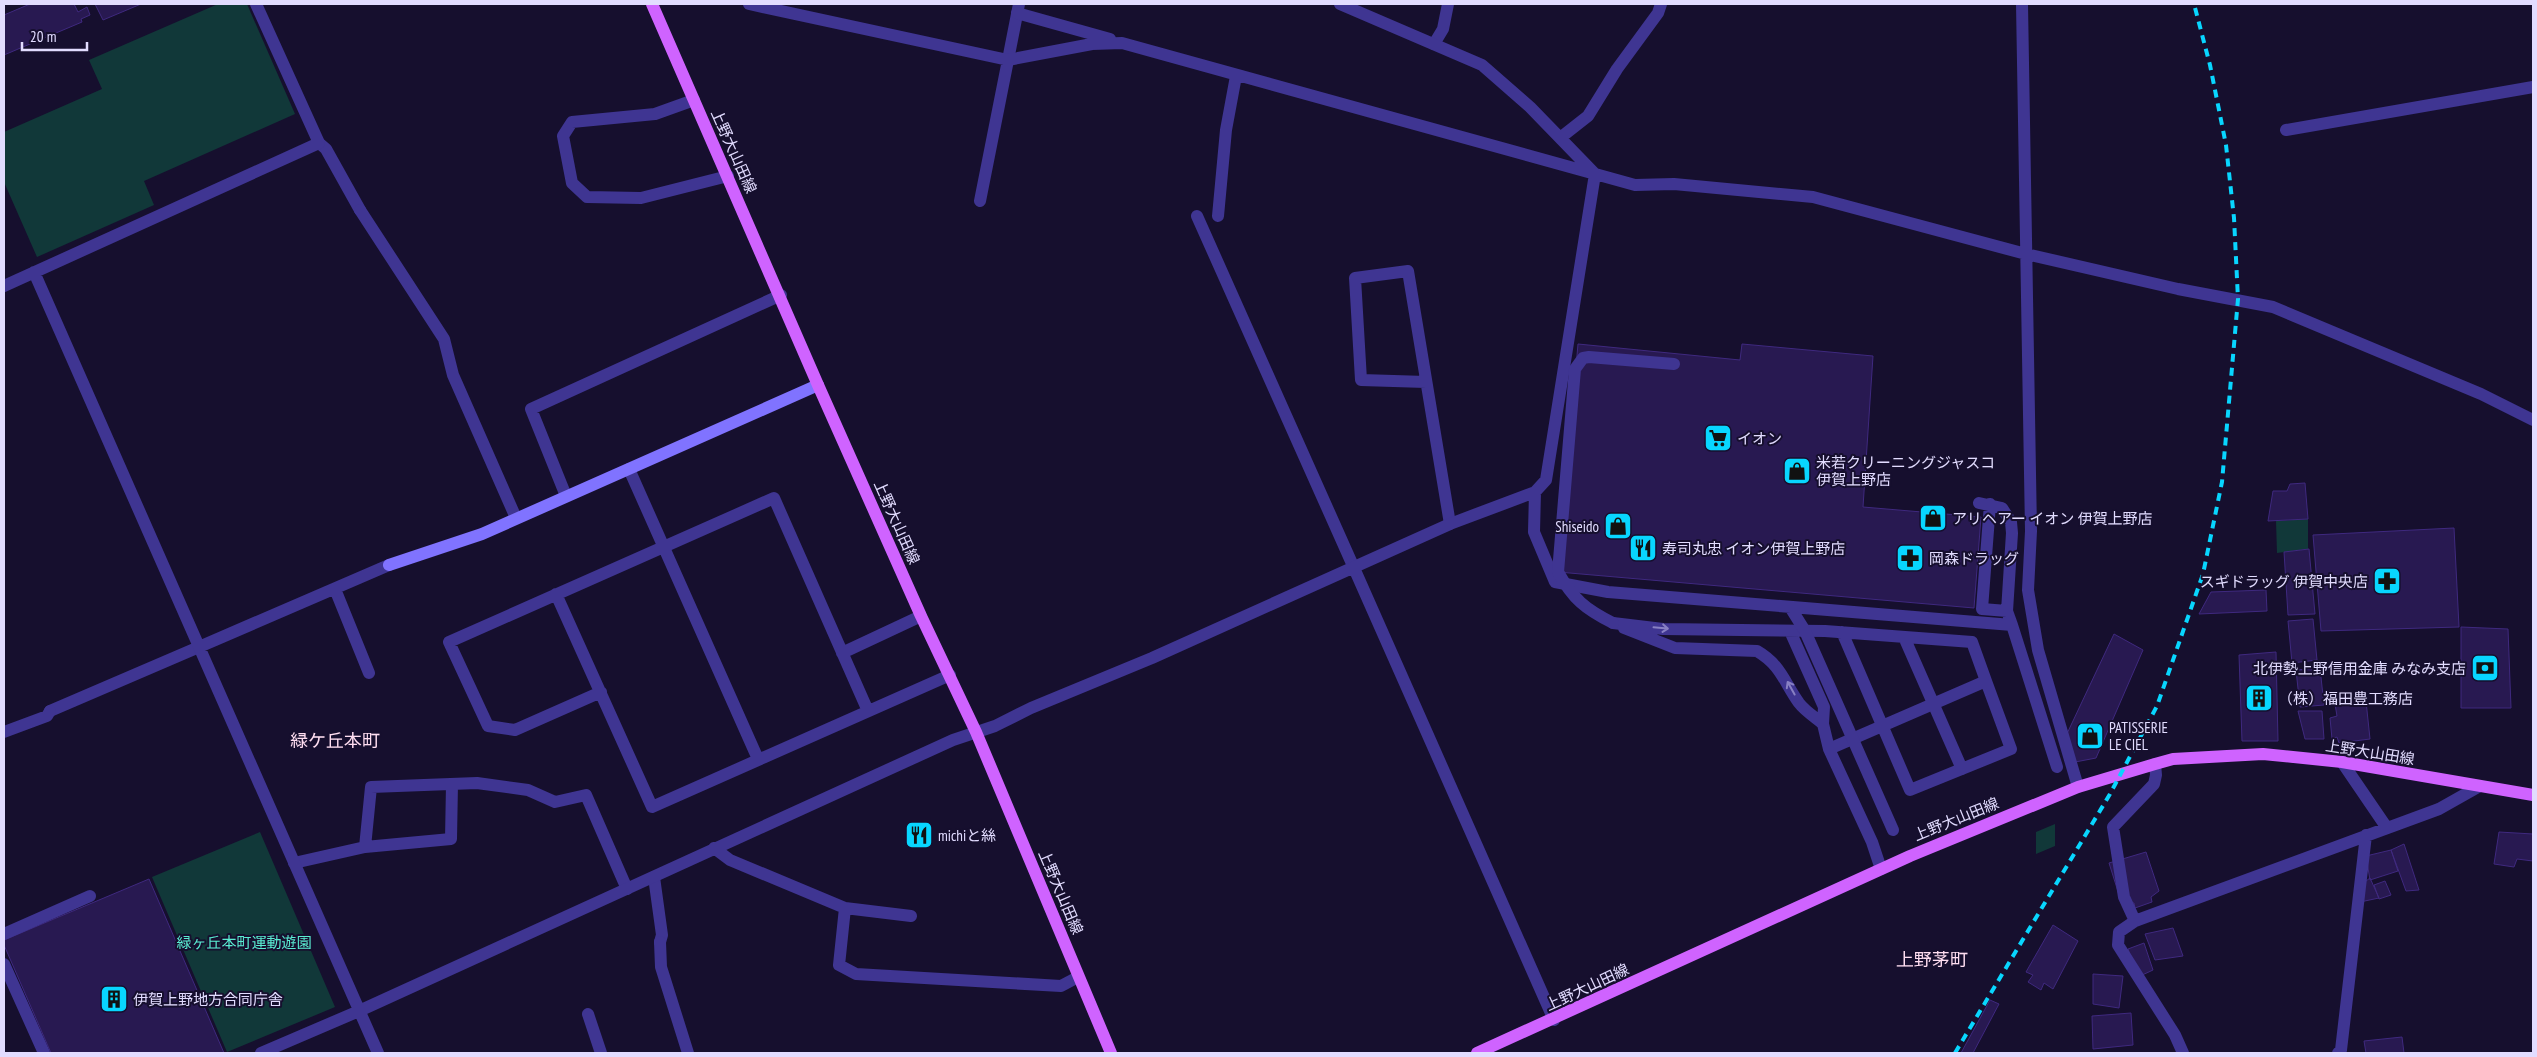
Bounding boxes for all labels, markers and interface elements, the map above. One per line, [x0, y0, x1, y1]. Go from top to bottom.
scale bar [22, 20, 88, 52]
text: 20 m [30, 27, 56, 46]
street label: 上野大山田線 [707, 106, 761, 196]
supermarket icon: イオン [1703, 423, 1733, 453]
place label: イオン [1737, 429, 1782, 448]
place label: 米若クリーニングジャスコ 伊賀上野店 [1816, 453, 1995, 489]
shop icon: 米若クリーニングジャスコ 伊賀上野店 [1782, 456, 1812, 486]
street label: 上野大山田線 [870, 477, 924, 567]
shop icon: アリヘアー イオン 伊賀上野店 [1918, 503, 1948, 533]
place label: アリヘアー イオン 伊賀上野店 [1952, 509, 2152, 528]
shop icon: Shiseido [1603, 511, 1633, 541]
place label: Shiseido [1555, 517, 1599, 536]
restaurant icon: 寿司丸忠 イオン伊賀上野店 [1628, 533, 1658, 563]
place label: 寿司丸忠 イオン伊賀上野店 [1662, 539, 1845, 558]
pharmacy icon: 岡森ドラッグ [1895, 543, 1925, 573]
place label: 岡森ドラッグ [1929, 549, 2019, 568]
pharmacy icon: スギドラッグ 伊賀中央店 [2372, 566, 2402, 596]
place label: スギドラッグ 伊賀中央店 [2200, 572, 2368, 591]
one-way arrow [1653, 623, 1669, 633]
bank icon: 北伊勢上野信用金庫 みなみ支店 [2470, 653, 2500, 683]
place label: 北伊勢上野信用金庫 みなみ支店 [2253, 659, 2466, 678]
one-way arrow [1786, 681, 1796, 696]
building icon: （株）福田豊工務店 [2244, 683, 2274, 713]
place label: （株）福田豊工務店 [2278, 689, 2413, 708]
place label: PATISSERIE LE CIEL [2109, 718, 2168, 754]
shop icon: PATISSERIE LE CIEL [2075, 721, 2105, 751]
district label: 緑ケ丘本町 [290, 729, 380, 752]
street label: 上野大山田線 [2324, 736, 2416, 768]
street label: 上野大山田線 [1911, 793, 2001, 845]
restaurant icon: michiと絲 [904, 820, 934, 850]
place label: michiと絲 [938, 826, 996, 845]
street label: 上野大山田線 [1035, 847, 1087, 937]
park label: 緑ヶ丘本町運動遊園 [176, 933, 312, 952]
district label: 上野茅町 [1896, 948, 1968, 971]
street label: 上野大山田線 [1542, 959, 1632, 1015]
building icon: 伊賀上野地方合同庁舎 [99, 984, 129, 1014]
place label: 伊賀上野地方合同庁舎 [133, 990, 283, 1009]

